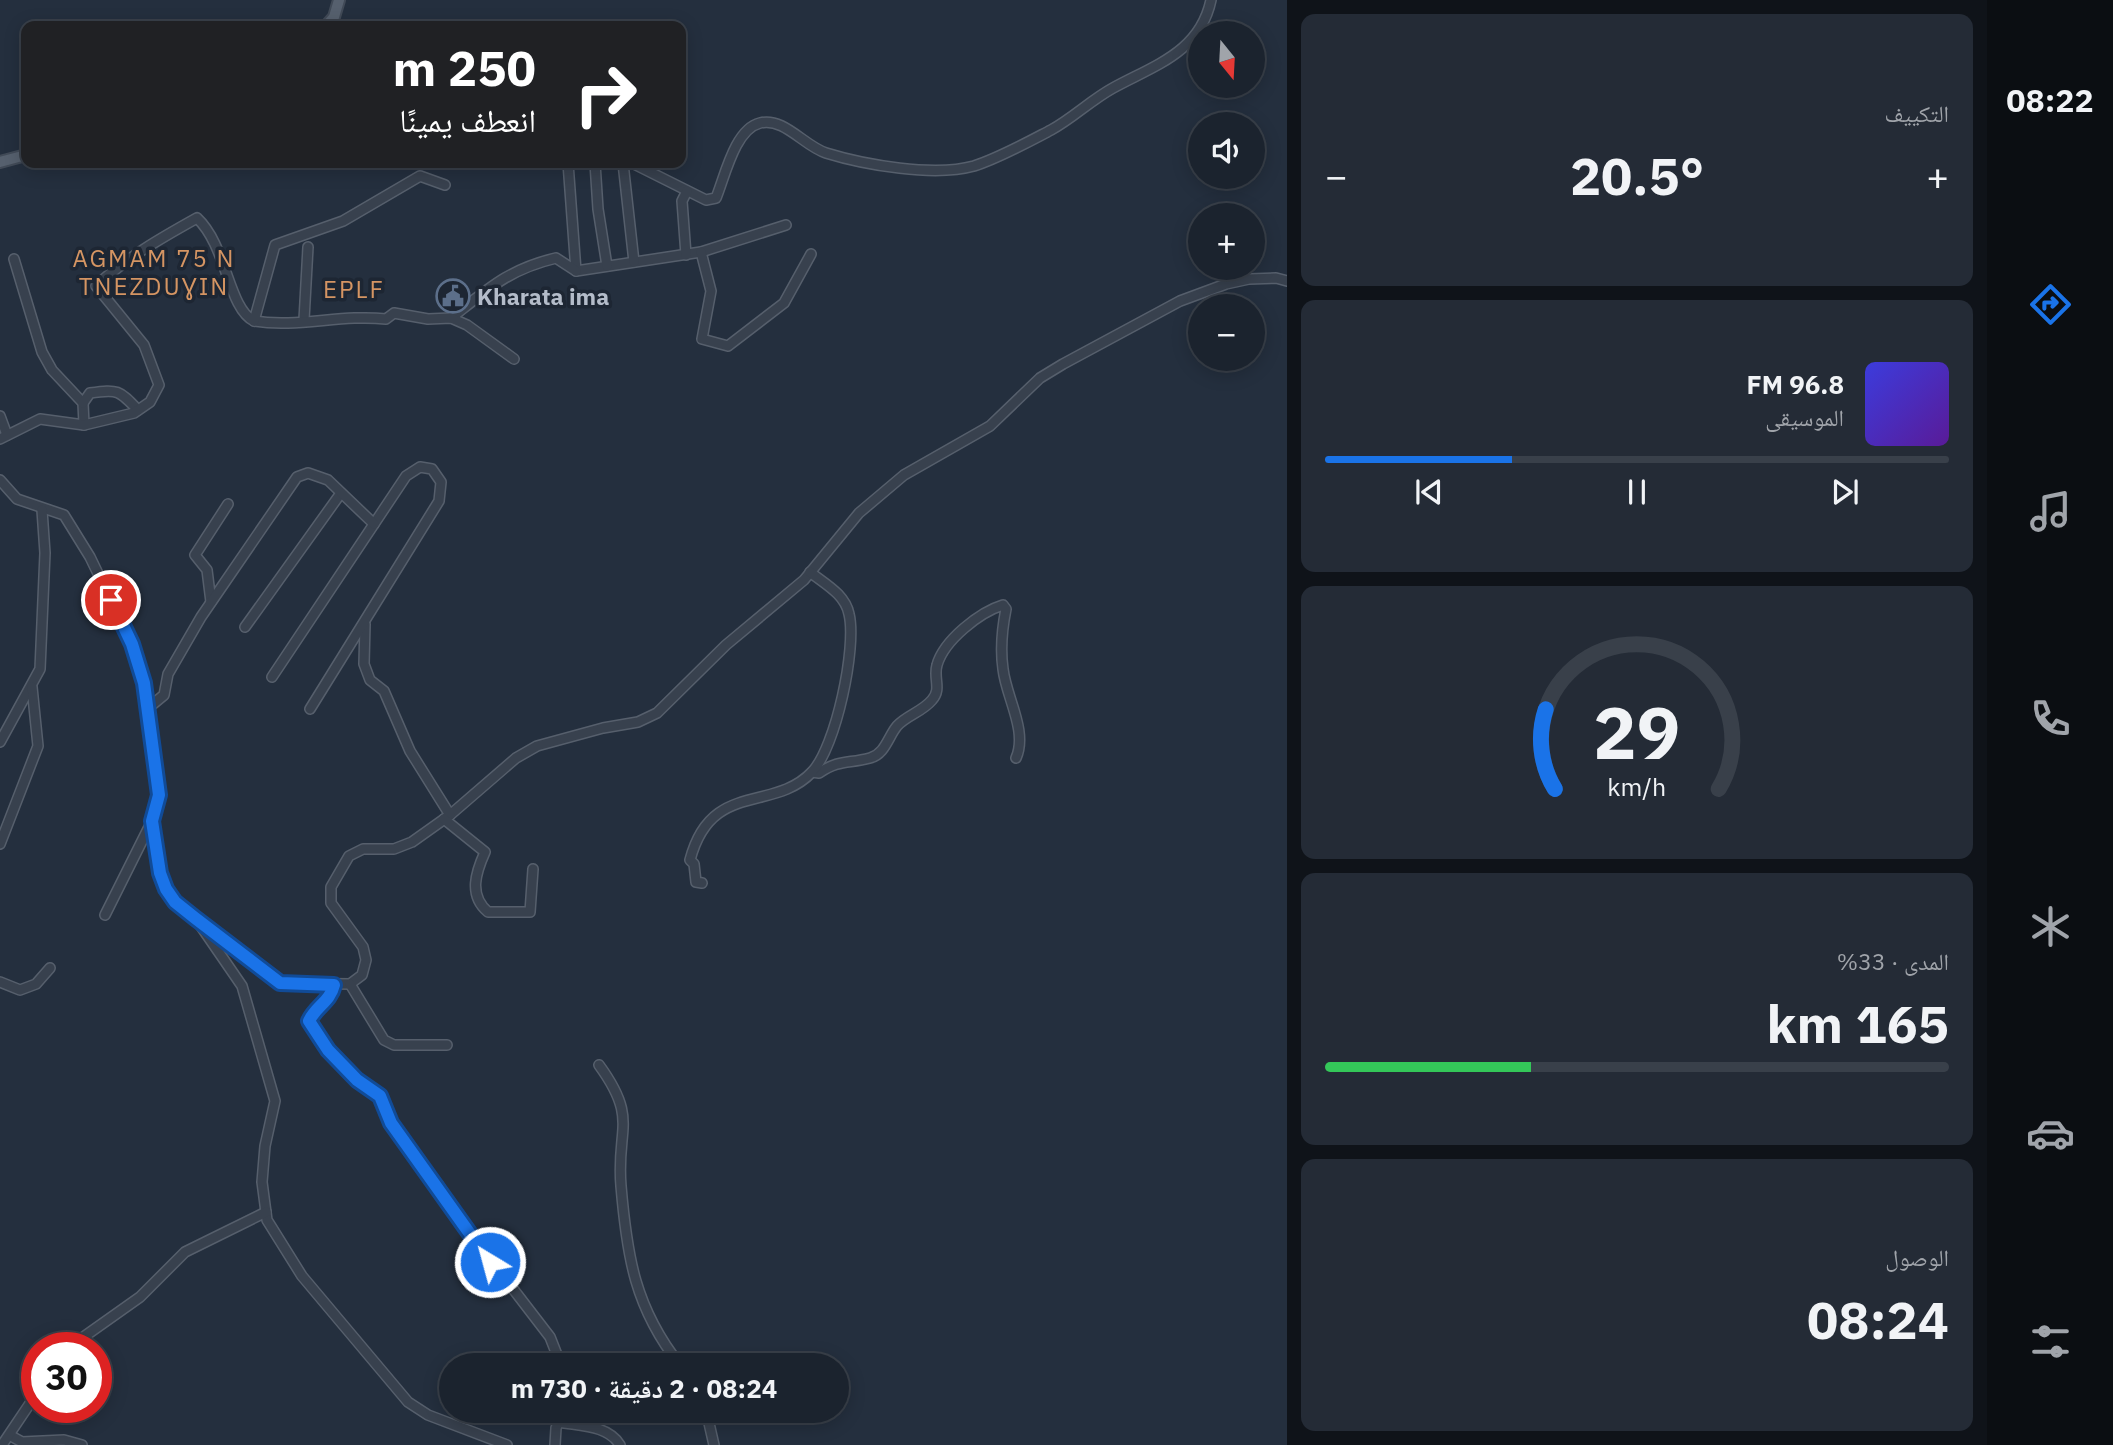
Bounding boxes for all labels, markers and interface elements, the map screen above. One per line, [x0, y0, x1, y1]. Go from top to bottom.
north arrow [1188, 21, 1265, 98]
map controls [1188, 21, 1265, 371]
text: 250 m [392, 36, 536, 99]
icon: right [560, 49, 651, 140]
text: 08:22 [2006, 79, 2094, 121]
text: التكييف [1884, 98, 1949, 128]
text: انعطف يمينًا [399, 99, 536, 141]
button: sound [1188, 112, 1265, 189]
text: 20.5° [1570, 142, 1704, 209]
text: − [1325, 151, 1348, 200]
text: + [1926, 151, 1949, 200]
button: + [1188, 203, 1265, 280]
district label: AGMAM 75 N TNEZDUƔIN [72, 242, 236, 302]
district label: EPLF [323, 273, 385, 305]
public building icon: Kharata ima [434, 277, 472, 315]
icon: directions [2026, 280, 2075, 329]
place label: Kharata ima [477, 281, 609, 311]
button: − [1188, 294, 1265, 371]
text: 96.8 FM [1746, 367, 1844, 401]
text: الموسيقى [1765, 402, 1844, 432]
icon: previous [1410, 473, 1448, 511]
icon: pause [1618, 473, 1656, 511]
icon: next [1826, 473, 1864, 511]
icon: music [2026, 487, 2075, 536]
pin [81, 570, 141, 630]
icon: arrive [92, 581, 130, 619]
text: 29 [1593, 684, 1681, 779]
icon: phone [2026, 694, 2075, 743]
text: km/h [1608, 769, 1666, 802]
icon: climate [2026, 902, 2075, 951]
text: المدى · 33% [1837, 946, 1949, 976]
text: 165 km [1767, 990, 1949, 1057]
icon: car [2026, 1109, 2075, 1158]
position arrow [453, 1225, 527, 1299]
text: الوصول [1885, 1242, 1949, 1272]
text: 08:24 [1807, 1286, 1949, 1353]
icon: filters [2026, 1317, 2075, 1366]
speed limit sign: 30 [21, 1332, 112, 1423]
text: 08:24 · 2 دقيقة · 730 m [511, 1371, 777, 1405]

